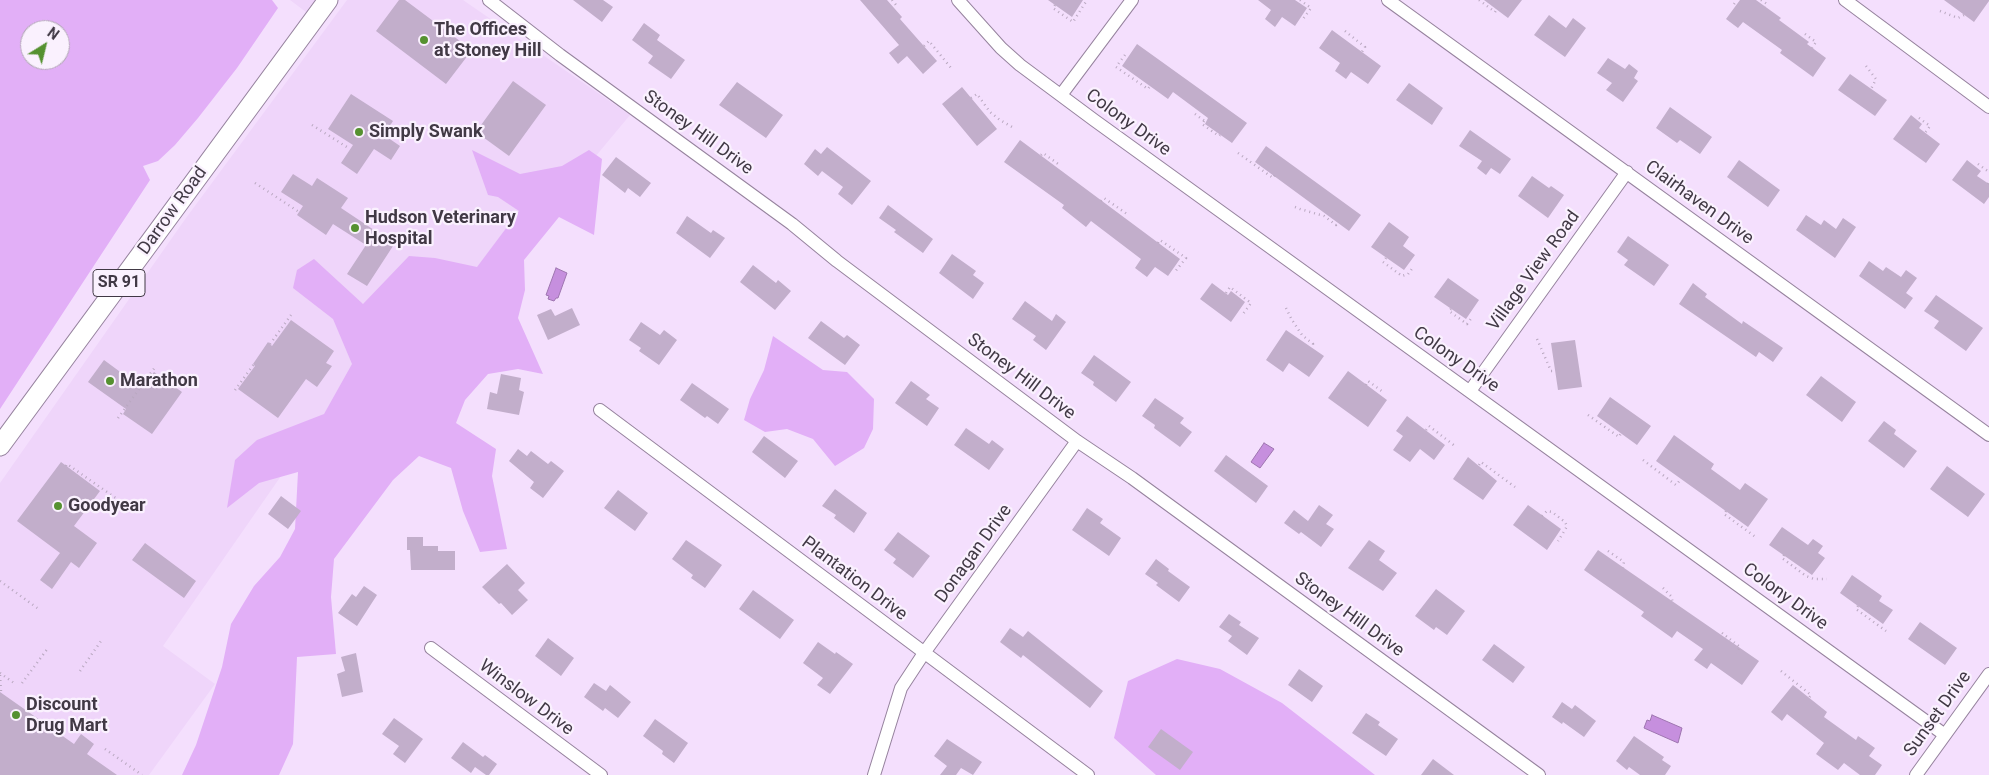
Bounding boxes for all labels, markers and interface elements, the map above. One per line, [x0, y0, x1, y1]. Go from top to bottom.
place label: The Offices at Stoney Hill [434, 19, 542, 62]
north arrow [20, 20, 70, 70]
text: N [45, 24, 62, 43]
marker: The Offices at Stoney Hill [418, 34, 430, 46]
street label: Colony Drive [1081, 85, 1175, 161]
street label: Stoney Hill Drive [639, 86, 757, 180]
place label: Simply Swank [369, 121, 483, 143]
marker: Simply Swank [353, 126, 365, 138]
street label: Clairhaven Drive [1640, 156, 1758, 250]
street label: Darrow Road [134, 163, 212, 259]
place label: Hudson Veterinary Hospital [365, 207, 516, 250]
street label: Village View Road [1483, 207, 1585, 335]
marker: Hudson Veterinary Hospital [349, 222, 361, 234]
road number: SR 91 [93, 270, 145, 296]
street label: Colony Drive [1409, 322, 1503, 398]
street label: Stoney Hill Drive [963, 329, 1079, 425]
place label: Marathon [120, 370, 198, 392]
marker: Marathon [104, 375, 116, 387]
place label: Goodyear [68, 495, 146, 517]
marker: Goodyear [52, 500, 64, 512]
street label: Donagan Drive [931, 501, 1017, 607]
street label: Plantation Drive [797, 532, 911, 626]
street label: Colony Drive [1738, 559, 1832, 635]
street label: Stoney Hill Drive [1290, 568, 1408, 662]
street label: Winslow Drive [475, 655, 577, 741]
street label: Sunset Drive [1900, 667, 1976, 761]
place label: Discount Drug Mart [26, 694, 108, 736]
marker: Discount Drug Mart [10, 709, 22, 721]

